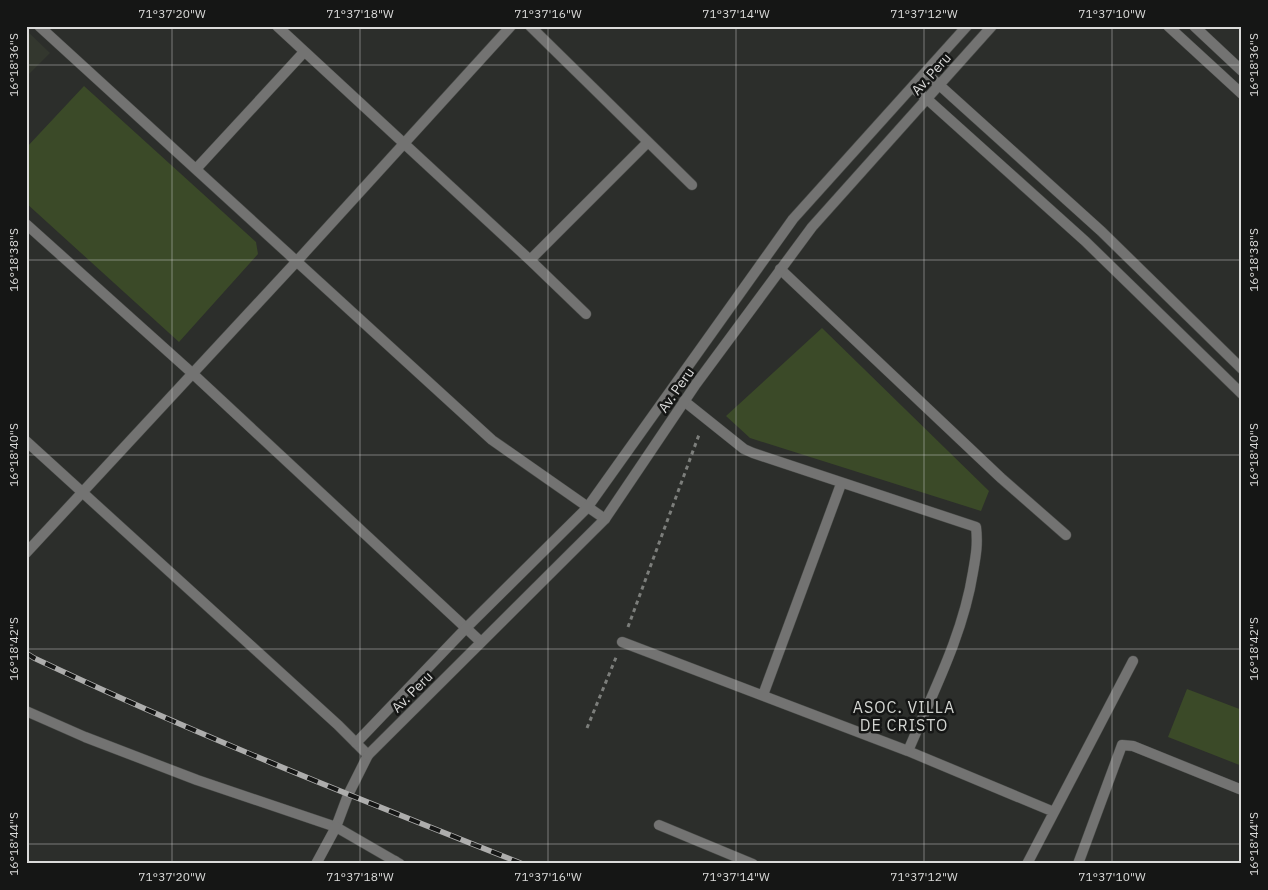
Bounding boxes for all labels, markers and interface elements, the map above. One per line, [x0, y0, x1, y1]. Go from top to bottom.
text: 71°37'20"W [138, 6, 206, 21]
text: 71°37'18"W [326, 6, 394, 21]
text: 71°37'16"W [514, 6, 582, 21]
text: 71°37'14"W [702, 6, 770, 21]
text: 71°37'12"W [890, 6, 958, 21]
text: 71°37'10"W [1078, 6, 1146, 21]
text: 16°18'36"S [6, 33, 21, 97]
text: 16°18'36"S [1246, 33, 1261, 97]
street label: Av. Peru [907, 49, 955, 99]
text: 16°18'38"S [6, 228, 21, 292]
text: 16°18'38"S [1246, 228, 1261, 292]
street label: Av. Peru [654, 364, 698, 416]
text: 16°18'40"S [6, 423, 21, 487]
text: 16°18'40"S [1246, 423, 1261, 487]
text: 16°18'42"S [6, 617, 21, 681]
text: 16°18'42"S [1246, 617, 1261, 681]
street label: Av. Peru [388, 668, 436, 716]
district label: ASOC. VILLA DE CRISTO [853, 697, 955, 735]
text: 16°18'44"S [6, 812, 21, 876]
text: 16°18'44"S [1246, 812, 1261, 876]
text: 71°37'20"W [138, 869, 206, 884]
text: 71°37'18"W [326, 869, 394, 884]
text: 71°37'16"W [514, 869, 582, 884]
text: 71°37'14"W [702, 869, 770, 884]
text: 71°37'12"W [890, 869, 958, 884]
text: 71°37'10"W [1078, 869, 1146, 884]

